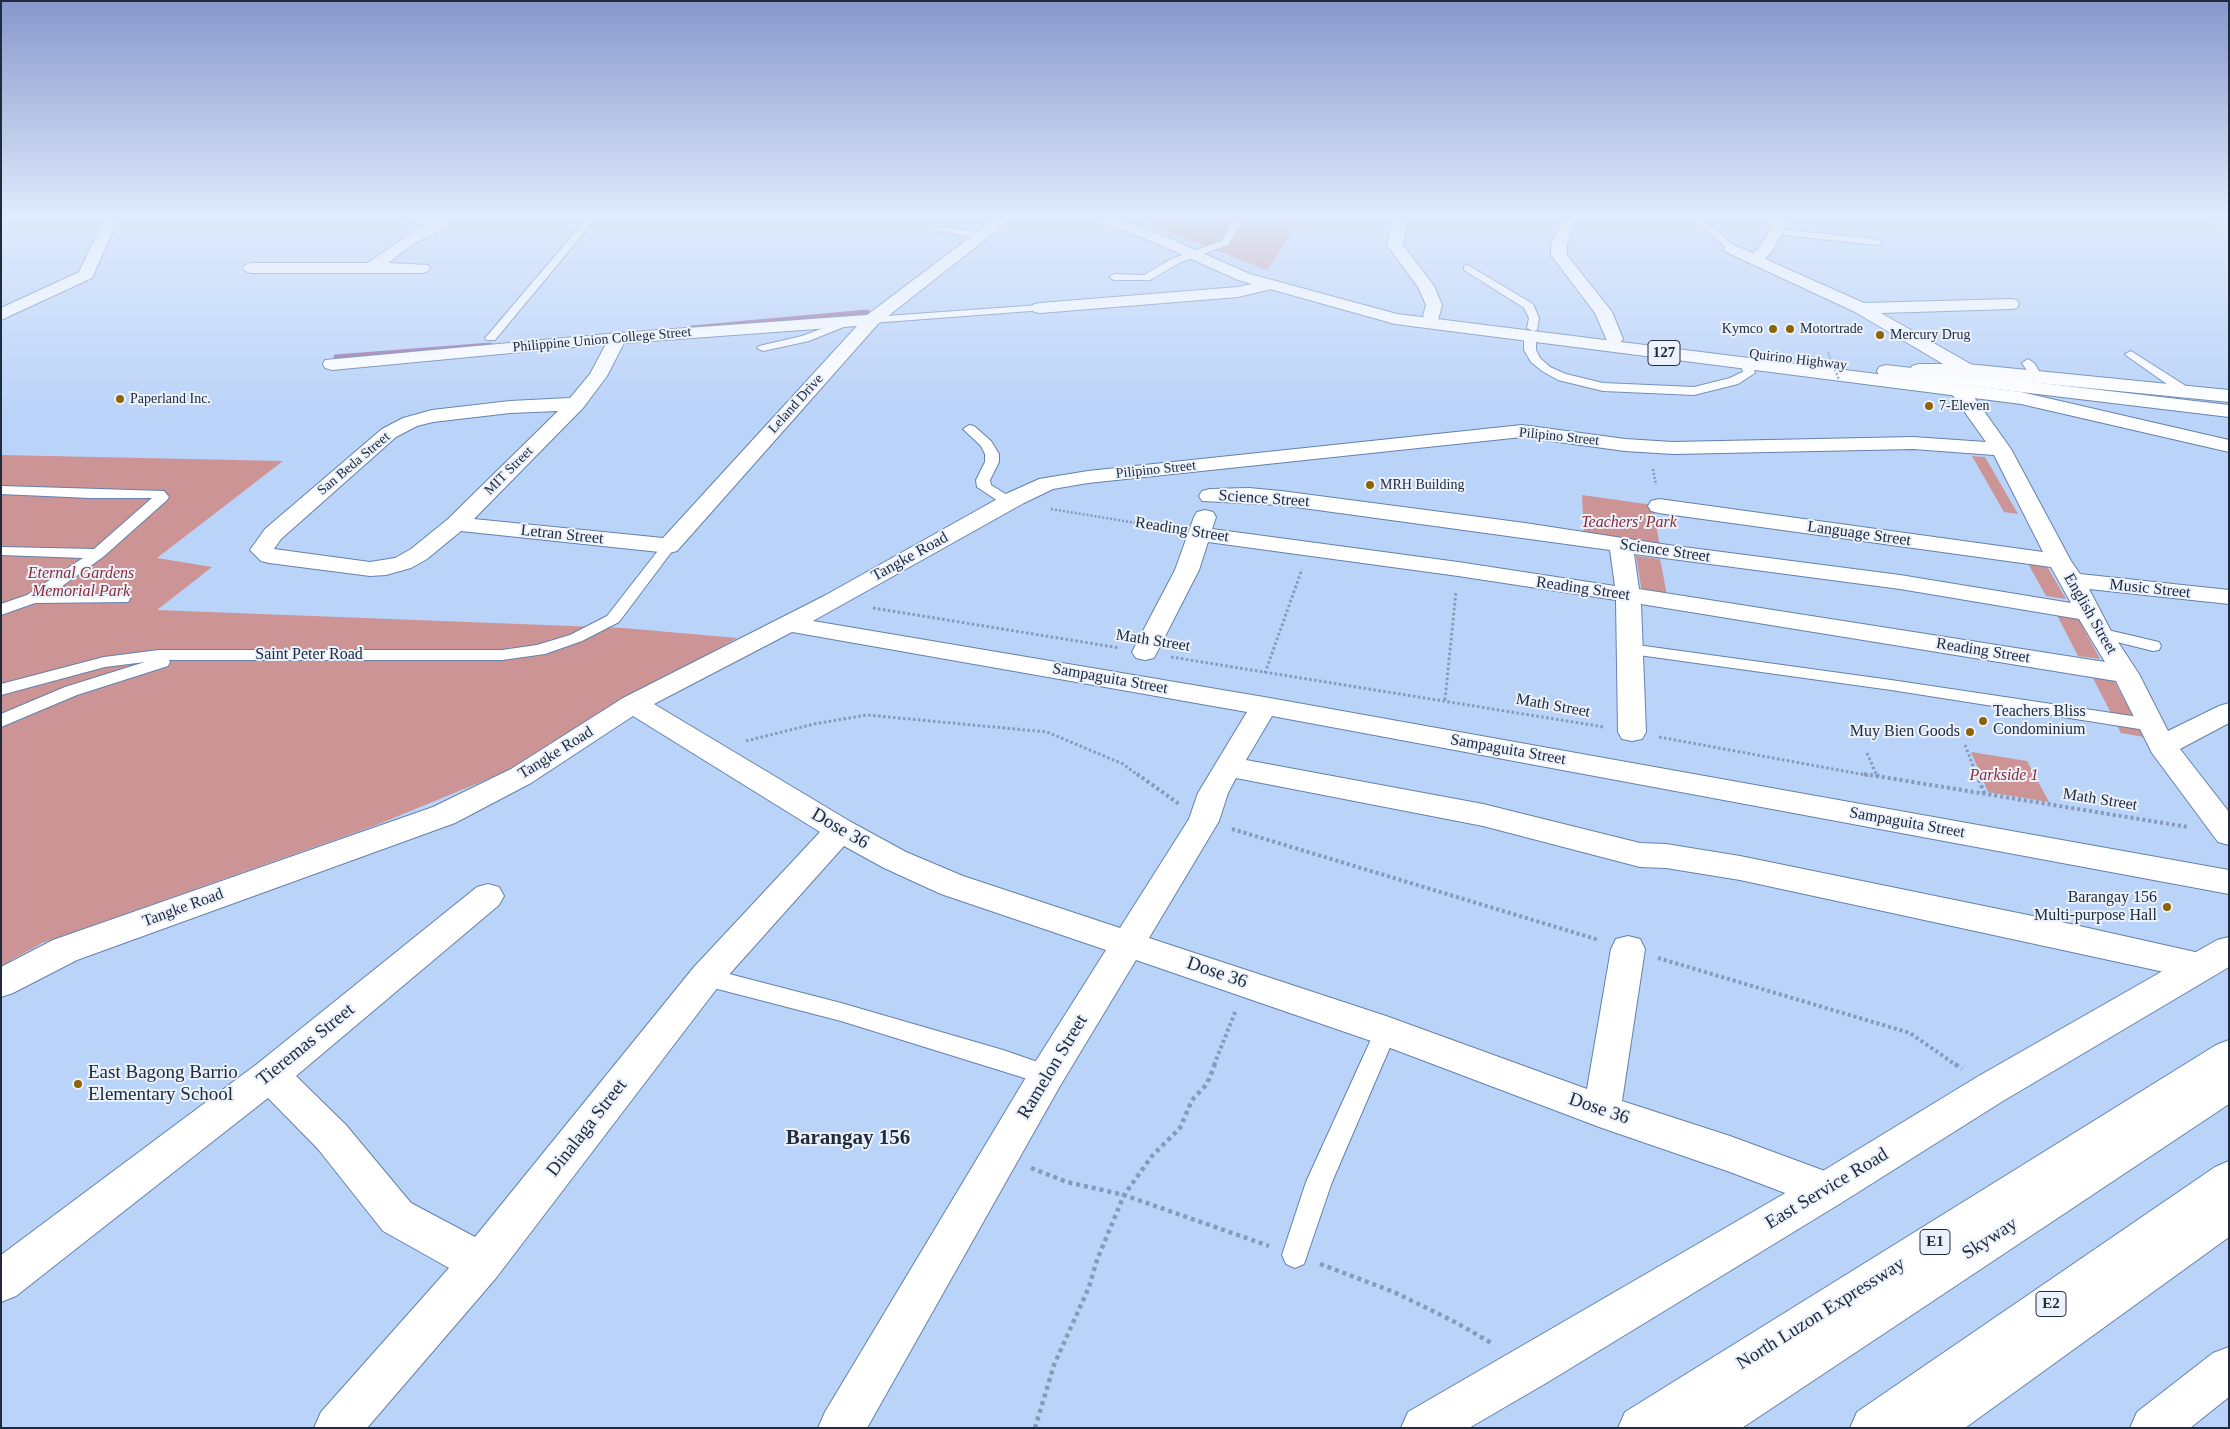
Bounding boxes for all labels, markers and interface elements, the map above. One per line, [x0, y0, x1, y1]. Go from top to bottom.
place label: Kymco [1722, 321, 1763, 337]
place label: Motortrade [1800, 321, 1863, 337]
marker: Kymco [1767, 323, 1779, 335]
marker: Motortrade [1784, 323, 1796, 335]
street label: Philippine Union College Street [512, 324, 692, 356]
place label: Mercury Drug [1890, 327, 1970, 343]
marker: Mercury Drug [1874, 329, 1886, 341]
road number: 127 [1648, 340, 1680, 366]
street label: Quirino Highway [1748, 346, 1848, 374]
street label: Leland Drive [765, 371, 827, 437]
place label: Paperland Inc. [130, 391, 211, 407]
marker: Paperland Inc. [114, 393, 126, 405]
place label: 7-Eleven [1939, 398, 1990, 414]
marker: 7-Eleven [1923, 400, 1935, 412]
street label: Pilipino Street [1518, 424, 1600, 450]
street label: San Beda Street [314, 429, 394, 499]
street label: MIT Street [481, 443, 537, 499]
street label: Pilipino Street [1115, 457, 1197, 483]
place label: MRH Building [1380, 477, 1464, 493]
marker: MRH Building [1364, 479, 1376, 491]
street label: Science Street [1218, 486, 1310, 512]
street label: Reading Street [1134, 513, 1230, 547]
park label: Teachers' Park [1581, 513, 1677, 533]
street label: Language Street [1806, 517, 1912, 551]
street label: Letran Street [520, 521, 604, 549]
street label: Tangke Road [868, 528, 952, 586]
street label: Science Street [1619, 535, 1711, 567]
park label: Eternal Gardens Memorial Park [28, 564, 134, 602]
street label: English Street [2059, 570, 2121, 658]
street label: Reading Street [1535, 573, 1631, 605]
street label: Music Street [2109, 575, 2191, 603]
street label: Math Street [1114, 626, 1192, 656]
street label: Reading Street [1935, 634, 2031, 668]
street label: Saint Peter Road [255, 645, 363, 665]
street label: Sampaguita Street [1051, 659, 1169, 699]
street label: Math Street [1514, 690, 1592, 722]
place label: Teachers Bliss Condominium [1993, 702, 2086, 740]
marker: Teachers Bliss Condominium [1977, 715, 1989, 727]
street label: Tangke Road [515, 722, 597, 784]
place label: Muy Bien Goods [1850, 722, 1960, 742]
marker: Muy Bien Goods [1964, 726, 1976, 738]
street label: Sampaguita Street [1449, 730, 1567, 770]
park label: Parkside 1 [1970, 766, 2038, 786]
street label: Math Street [2061, 785, 2139, 815]
street label: Dose 36 [807, 803, 873, 855]
street label: Sampaguita Street [1848, 803, 1966, 843]
street label: Tangke Road [140, 885, 226, 931]
place label: Barangay 156 Multi-purpose Hall [2034, 888, 2157, 926]
marker: Barangay 156 Multi-purpose Hall [2161, 901, 2173, 913]
street label: Dose 36 [1184, 952, 1250, 994]
street label: Tieremas Street [253, 999, 359, 1091]
street label: Ramelon Street [1013, 1011, 1093, 1123]
place label: East Bagong Barrio Elementary School [88, 1062, 238, 1106]
street label: Dinalaga Street [542, 1075, 632, 1181]
marker: East Bagong Barrio Elementary School [72, 1078, 84, 1090]
street label: Dose 36 [1566, 1088, 1632, 1130]
district label: Barangay 156 [786, 1126, 910, 1152]
street label: East Service Road [1761, 1143, 1893, 1235]
street label: Skyway [1958, 1213, 2022, 1265]
road number: E1 [1920, 1230, 1950, 1254]
street label: North Luzon Expressway [1733, 1253, 1909, 1375]
road number: E2 [2036, 1292, 2066, 1316]

